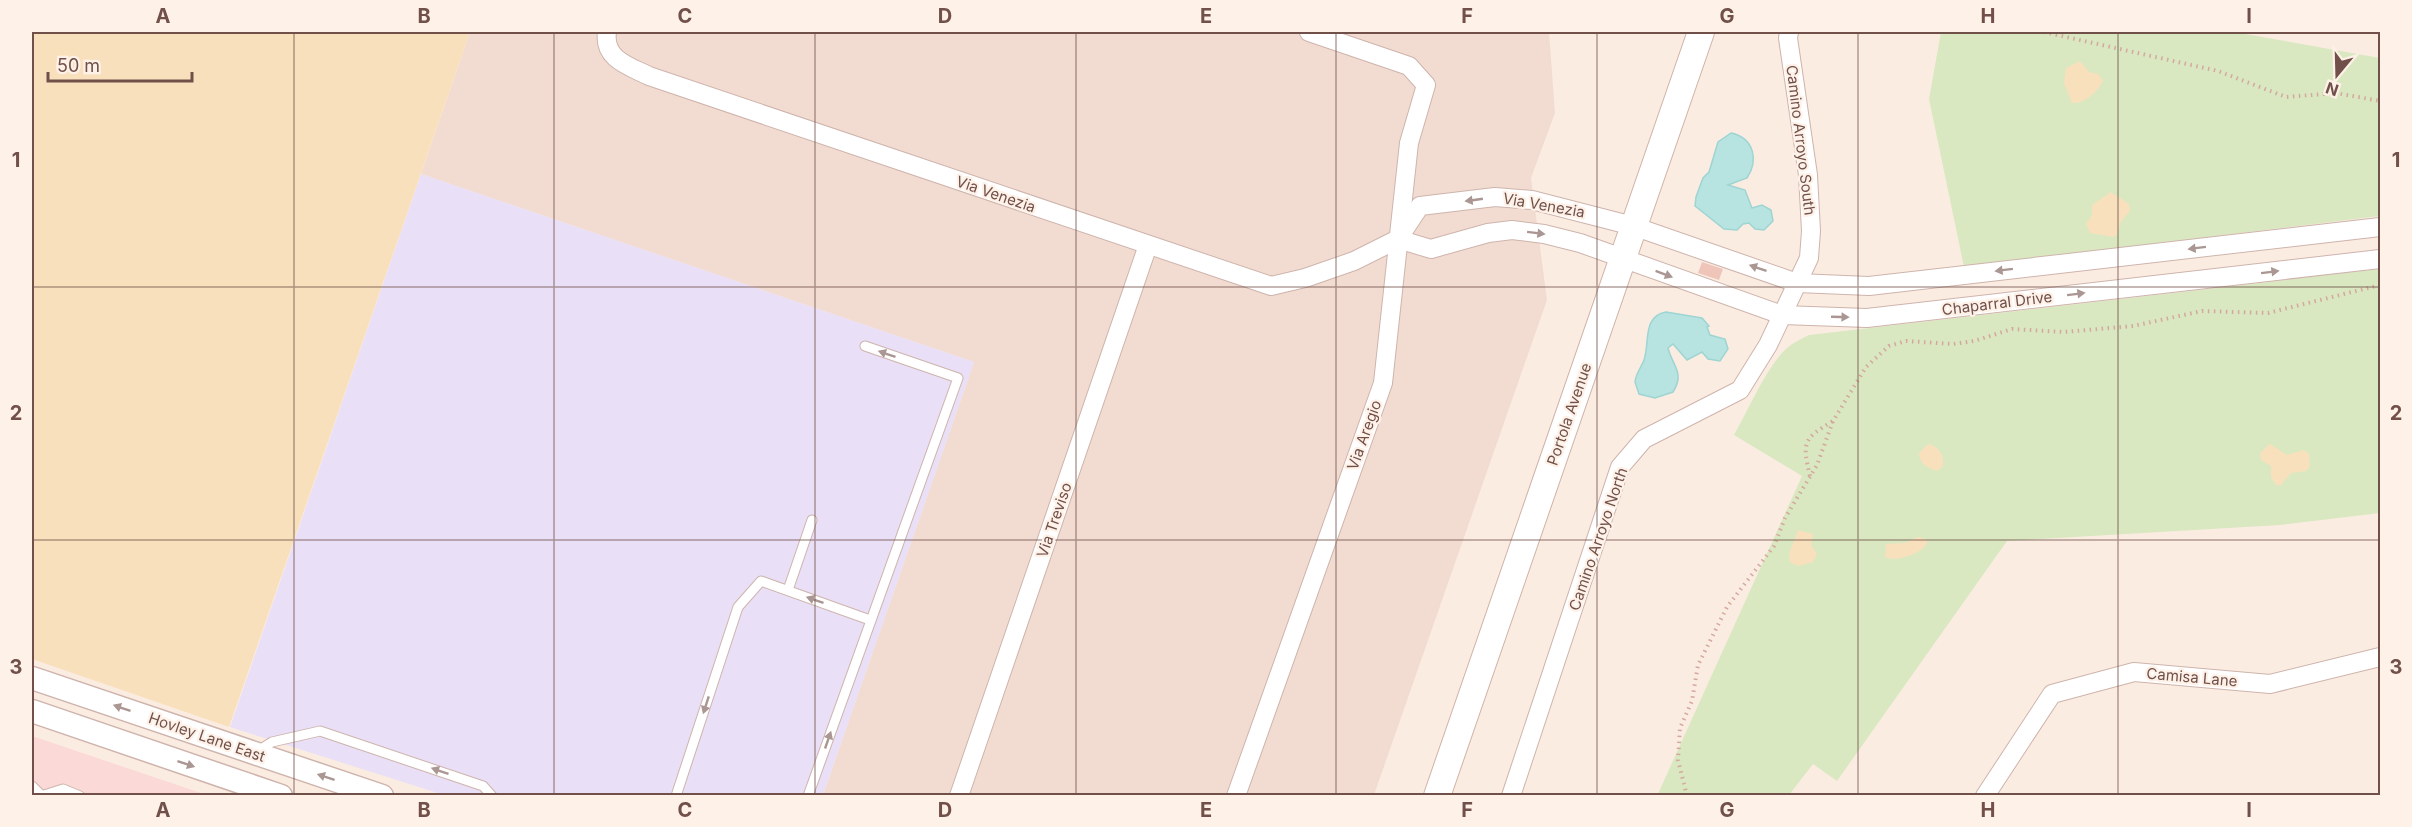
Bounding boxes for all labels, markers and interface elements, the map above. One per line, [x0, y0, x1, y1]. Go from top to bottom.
text: A [156, 4, 171, 28]
text: B [417, 4, 431, 28]
text: C [678, 4, 692, 28]
text: D [938, 4, 952, 28]
text: E [1200, 4, 1212, 28]
text: F [1461, 4, 1473, 28]
text: G [1719, 4, 1735, 28]
text: H [1981, 4, 1995, 28]
text: I [2246, 4, 2252, 28]
scale bar [48, 45, 192, 83]
north arrow [2307, 45, 2367, 105]
text: 50 m [57, 55, 100, 76]
street label: Camino Arroyo South [1782, 64, 1820, 216]
text: N [2323, 78, 2341, 101]
text: 1 [12, 148, 20, 172]
text: 1 [2392, 148, 2400, 172]
street label: Via Venezia [954, 172, 1038, 216]
street label: Via Venezia [1502, 188, 1586, 222]
one-way arrow [1464, 195, 1483, 204]
one-way arrow [1527, 229, 1546, 238]
one-way arrow [2188, 243, 2207, 253]
one-way arrow [1748, 263, 1766, 273]
one-way arrow [1994, 265, 2013, 275]
one-way arrow [2260, 267, 2279, 276]
one-way arrow [1655, 270, 1673, 279]
street label: Chaparral Drive [1941, 287, 2053, 319]
one-way arrow [2066, 289, 2085, 299]
one-way arrow [1831, 313, 1850, 322]
one-way arrow [878, 349, 896, 358]
street label: Portola Avenue [1543, 360, 1595, 468]
street label: Via Aregio [1343, 397, 1385, 473]
text: 2 [10, 401, 22, 425]
text: 2 [2390, 401, 2402, 425]
street label: Camino Arroyo North [1565, 465, 1631, 613]
street label: Via Treviso [1032, 480, 1076, 560]
one-way arrow [806, 595, 824, 605]
text: 3 [10, 655, 22, 679]
text: 3 [2390, 655, 2402, 679]
street label: Camisa Lane [2146, 664, 2238, 690]
one-way arrow [700, 696, 710, 714]
one-way arrow [113, 703, 131, 713]
street label: Hovley Lane East [146, 708, 268, 766]
one-way arrow [823, 731, 833, 749]
one-way arrow [177, 760, 195, 769]
one-way arrow [431, 766, 449, 776]
one-way arrow [317, 772, 335, 781]
text: A [156, 798, 171, 822]
text: B [417, 798, 431, 822]
text: C [678, 798, 692, 822]
text: D [938, 798, 952, 822]
text: E [1200, 798, 1212, 822]
text: F [1461, 798, 1473, 822]
text: G [1719, 798, 1735, 822]
text: H [1981, 798, 1995, 822]
text: I [2246, 798, 2252, 822]

